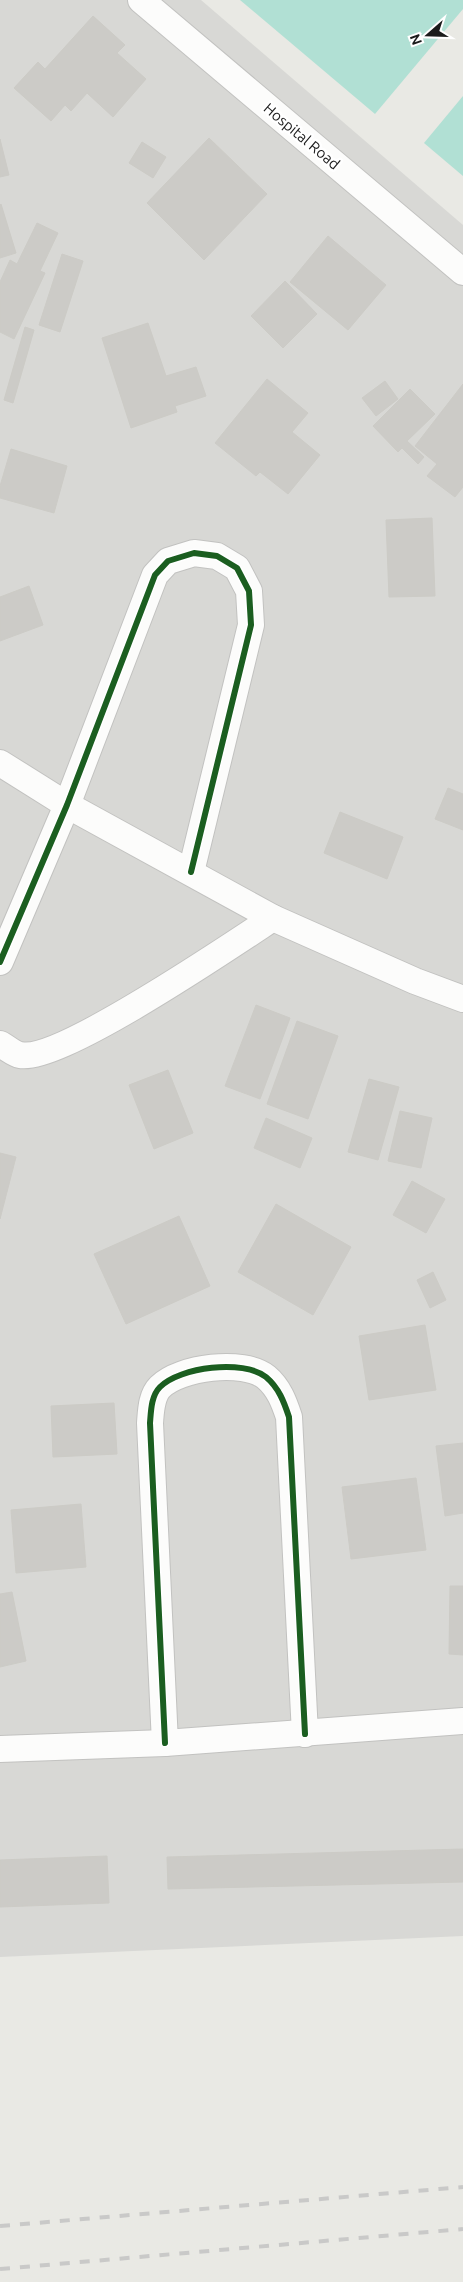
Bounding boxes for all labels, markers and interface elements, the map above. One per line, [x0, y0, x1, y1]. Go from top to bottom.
north arrow [403, 10, 453, 60]
text: N [406, 32, 425, 47]
street label: Hospital Road [261, 99, 343, 173]

